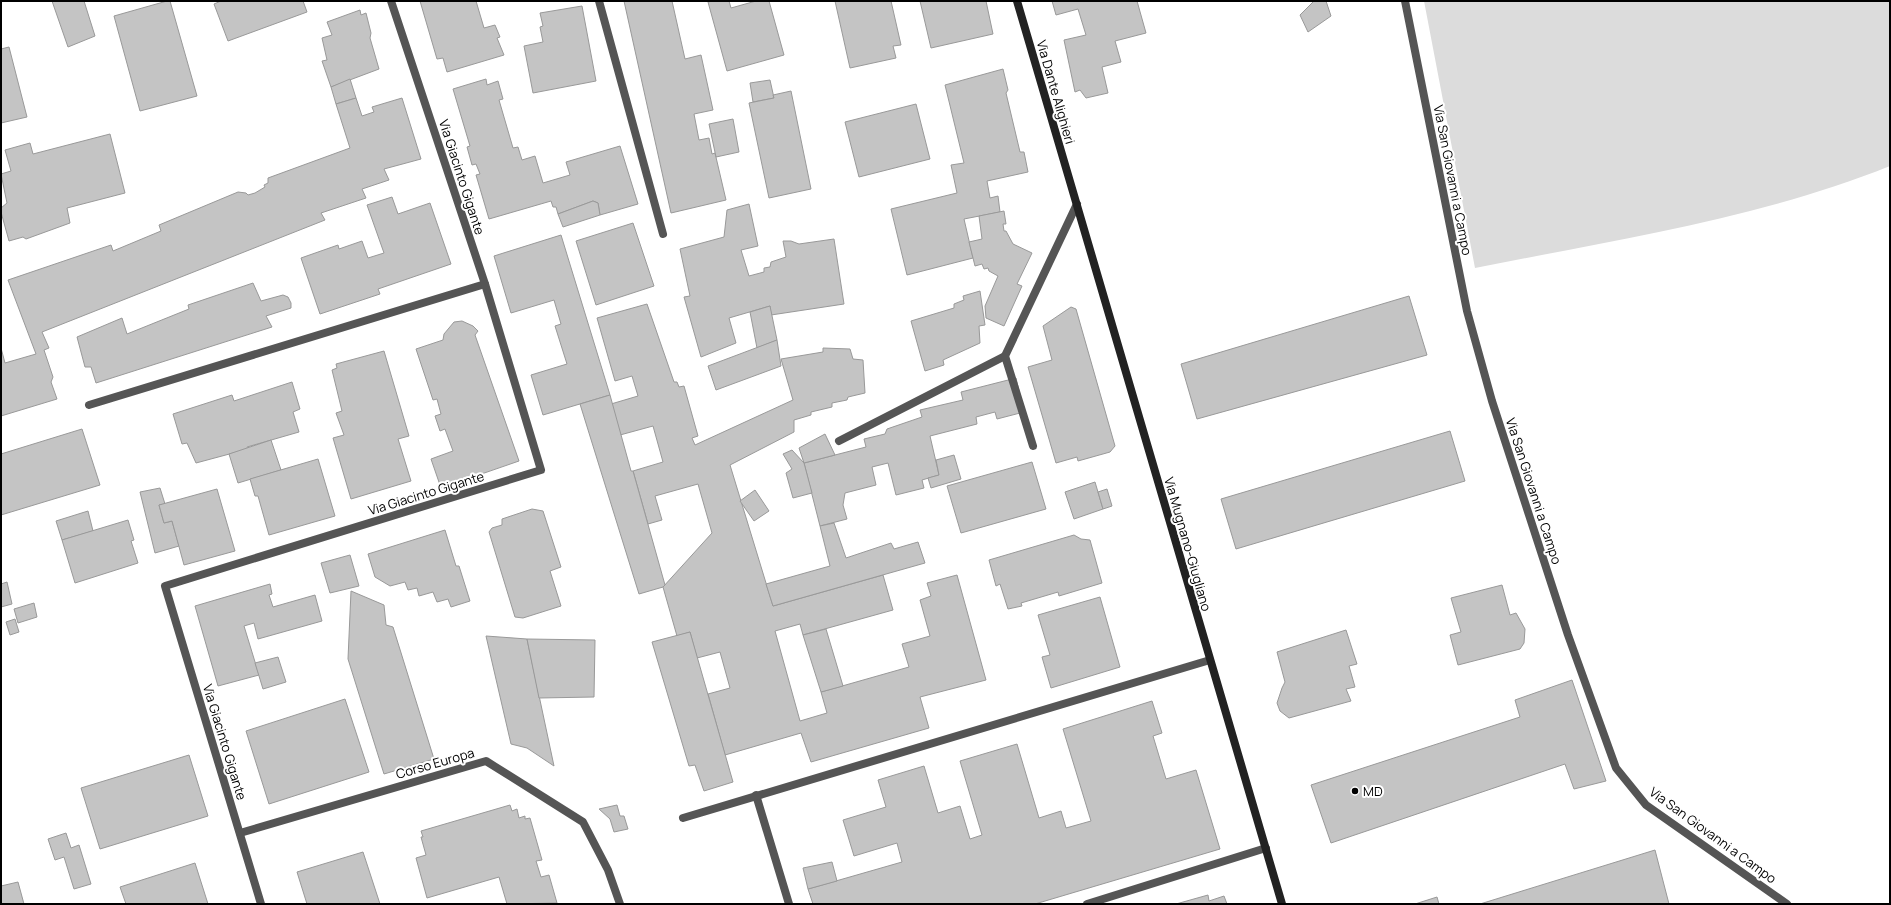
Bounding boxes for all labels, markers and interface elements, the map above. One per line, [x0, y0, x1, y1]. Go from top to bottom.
street label: Via Dante Alighieri [1033, 38, 1079, 146]
street label: Via San Giovanni a Campo [1430, 103, 1476, 257]
street label: Via Giacinto Gigante [435, 117, 489, 237]
street label: Via San Giovanni a Campo [1502, 416, 1566, 567]
street label: Via Giacinto Gigante [366, 467, 487, 519]
street label: Via Mugnano-Giugliano [1160, 475, 1216, 614]
street label: Via Giacinto Gigante [199, 682, 251, 803]
street label: Corso Europa [394, 743, 476, 783]
place label: MD [1363, 782, 1383, 800]
street label: Via San Giovanni a Campo [1646, 783, 1780, 887]
marker: MD [1350, 786, 1360, 796]

